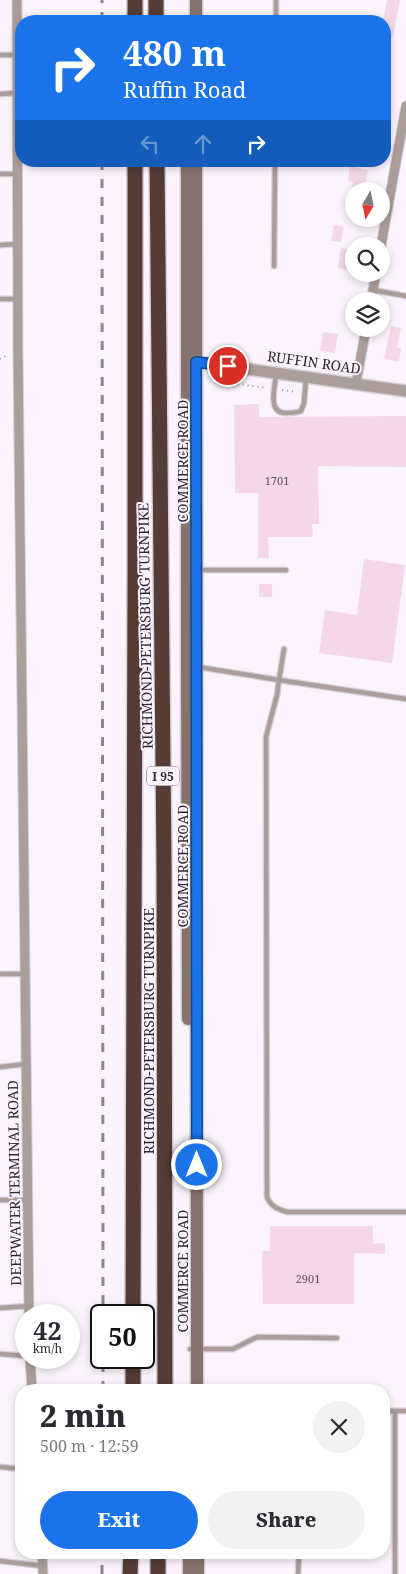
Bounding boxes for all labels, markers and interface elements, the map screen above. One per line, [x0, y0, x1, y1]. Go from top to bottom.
text: 480 m [123, 29, 226, 76]
icon: right [40, 35, 105, 100]
text: Ruffin Road [123, 74, 246, 104]
icon: left [136, 130, 164, 158]
icon: ahead [189, 130, 217, 158]
icon: right [242, 130, 270, 158]
north arrow [345, 182, 390, 228]
map controls [345, 182, 390, 337]
button: search [345, 237, 390, 282]
button: layers [345, 292, 390, 337]
pin [207, 345, 249, 387]
street label: RUFFIN ROAD [266, 346, 362, 378]
icon: arrive [214, 352, 242, 380]
street label: COMMERCE ROAD [173, 400, 192, 522]
house number: 1701 [265, 473, 289, 488]
street label: RICHMOND-PETERSBURG TURNPIKE [133, 502, 157, 749]
road number: I 95 [147, 766, 179, 786]
street label: COMMERCE ROAD [173, 805, 192, 927]
street label: RICHMOND-PETERSBURG TURNPIKE [139, 908, 158, 1154]
street label: DEEPWATER TERMINAL ROAD [3, 1080, 25, 1286]
position arrow [170, 1138, 222, 1190]
street label: COMMERCE ROAD [173, 1210, 192, 1332]
house number: 2901 [296, 1271, 320, 1286]
speed limit sign: 50 [90, 1304, 155, 1369]
text: 42 [33, 1313, 62, 1347]
text: km/h [33, 1340, 62, 1357]
text: 2 min [40, 1395, 126, 1436]
button: close [313, 1401, 365, 1453]
text: 500 m · 12:59 [40, 1435, 139, 1457]
button: Exit [40, 1491, 198, 1549]
button: Share [208, 1491, 365, 1549]

